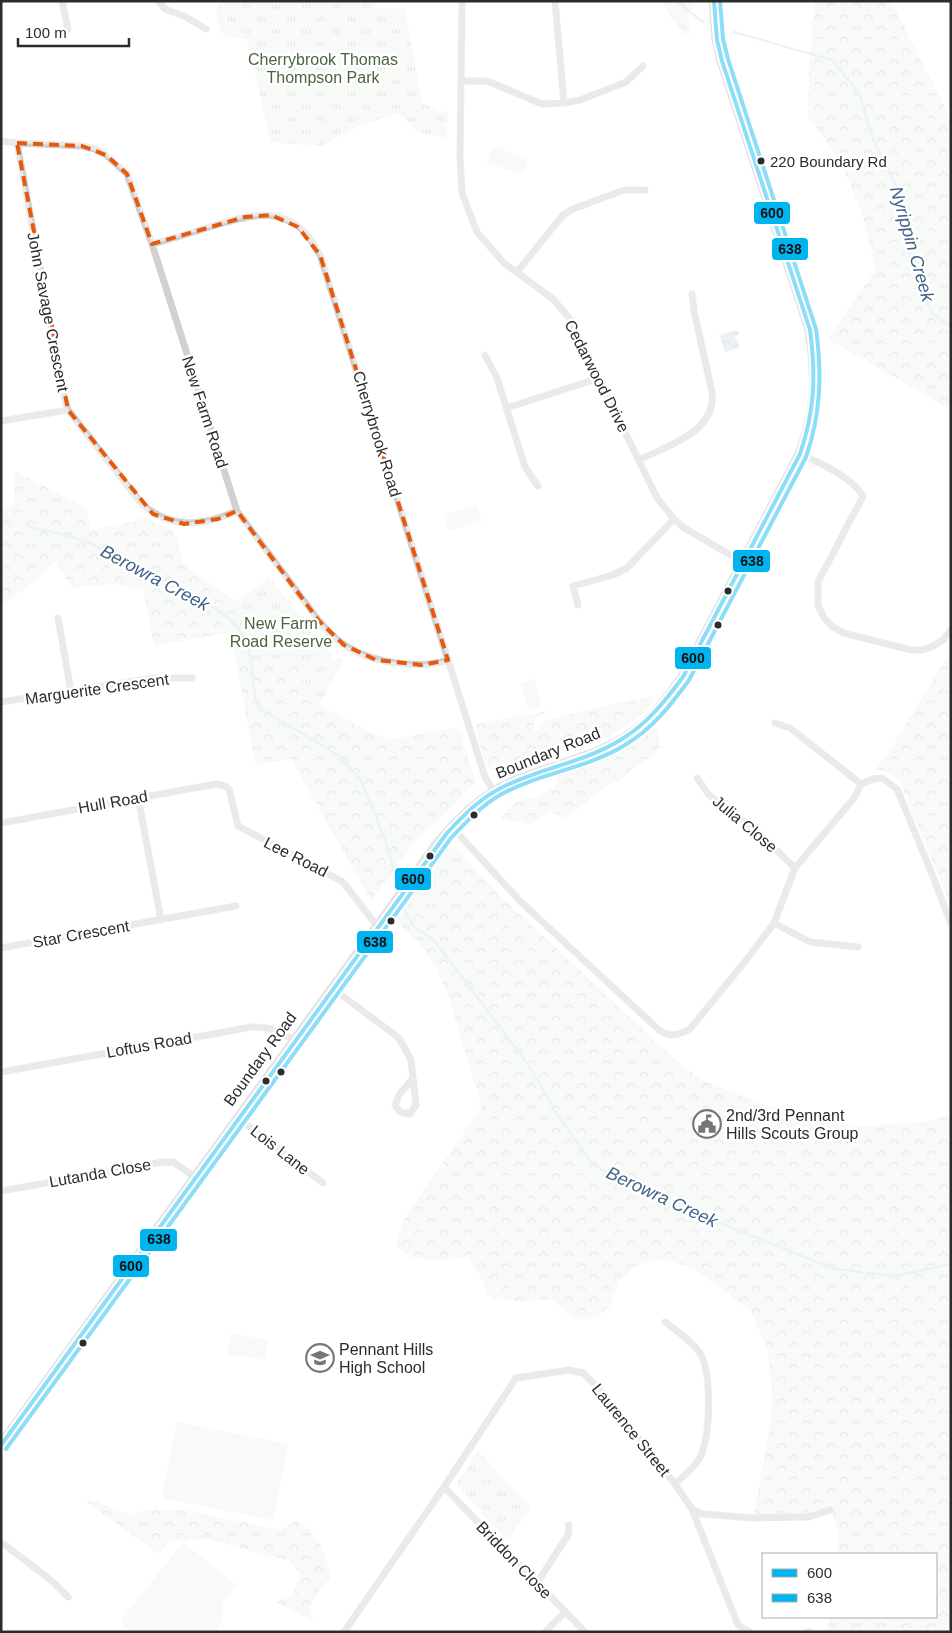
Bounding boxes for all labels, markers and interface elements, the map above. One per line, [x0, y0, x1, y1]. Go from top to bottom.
scale bar [18, 15, 129, 47]
text: 100 m [25, 24, 67, 41]
park label: Cherrybrook Thomas Thompson Park [248, 51, 398, 86]
place label: 220 Boundary Rd [770, 153, 887, 170]
marker: 220 Boundary Rd [756, 156, 766, 166]
water label: Nyrippin Creek [886, 184, 938, 305]
line badge: 600 [753, 201, 791, 225]
text: 600 [760, 205, 784, 221]
street label: John Savage Crescent [24, 231, 72, 394]
line badge: 638 [771, 237, 809, 261]
text: 638 [778, 241, 802, 257]
street label: Cedarwood Drive [561, 317, 633, 435]
street label: New Farm Road [179, 354, 231, 470]
street label: Cherrybrook Road [350, 369, 404, 499]
water label: Berowra Creek [97, 541, 214, 615]
line badge: 638 [732, 549, 771, 573]
text: 638 [740, 553, 764, 569]
unlabelled marker [723, 586, 733, 596]
park label: New Farm Road Reserve [230, 615, 332, 650]
unlabelled marker [713, 620, 723, 630]
line badge: 600 [674, 646, 712, 670]
text: 600 [681, 650, 705, 666]
street label: Marguerite Crescent [24, 670, 170, 708]
street label: Boundary Road [493, 724, 603, 782]
street label: Hull Road [77, 788, 149, 816]
street label: Julia Close [710, 792, 781, 856]
unlabelled marker [469, 810, 479, 820]
street label: Lee Road [261, 834, 331, 880]
unlabelled marker [425, 851, 435, 861]
line badge: 600 [394, 867, 432, 891]
text: 600 [401, 871, 425, 887]
unlabelled marker [386, 916, 396, 926]
street label: Star Crescent [31, 917, 131, 951]
line badge: 638 [356, 930, 394, 954]
text: 638 [363, 934, 387, 950]
street label: Boundary Road [220, 1009, 300, 1109]
street label: Loftus Road [105, 1029, 193, 1061]
unlabelled marker [276, 1067, 286, 1077]
unlabelled marker [261, 1076, 271, 1086]
place label: 2nd/3rd Pennant Hills Scouts Group [726, 1107, 859, 1142]
public building icon: 2nd/3rd Pennant Hills Scouts Group [692, 1109, 722, 1139]
street label: Lois Lane [247, 1122, 313, 1178]
street label: Lutanda Close [48, 1156, 152, 1190]
water label: Berowra Creek [603, 1163, 722, 1232]
line badge: 638 [139, 1228, 178, 1252]
text: 638 [147, 1231, 171, 1247]
line badge: 600 [112, 1254, 150, 1278]
text: 600 [119, 1258, 143, 1274]
unlabelled marker [78, 1338, 88, 1348]
place label: Pennant Hills High School [339, 1341, 433, 1376]
school or university icon: Pennant Hills High School [305, 1343, 335, 1373]
street label: Laurence Street [589, 1380, 674, 1480]
street label: Briddon Close [473, 1518, 555, 1602]
legend [762, 1553, 937, 1618]
text: 600 [807, 1564, 832, 1581]
text: 638 [807, 1589, 832, 1606]

